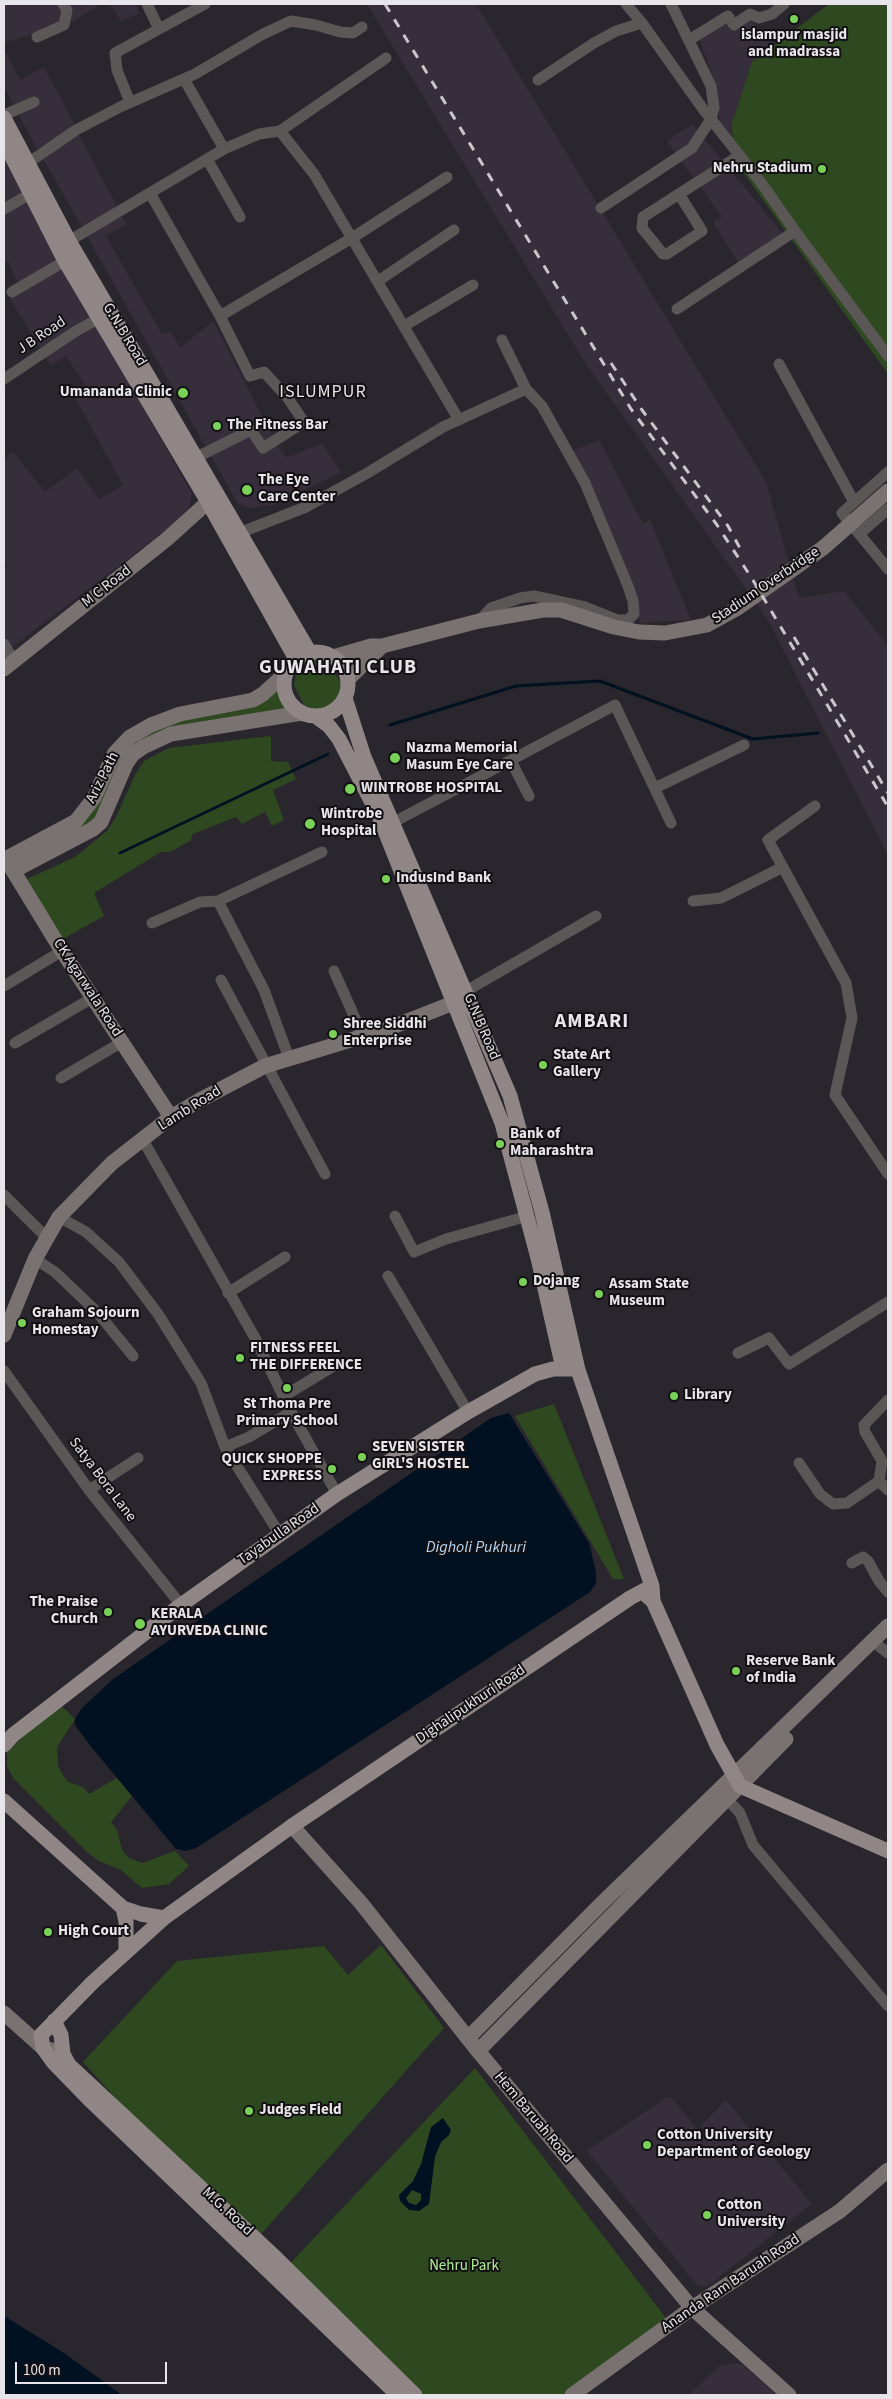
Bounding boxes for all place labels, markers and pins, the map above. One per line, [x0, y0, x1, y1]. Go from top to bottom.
marker: islampur masjid and madrassa [788, 13, 800, 25]
place label: islampur masjid and madrassa [741, 27, 847, 62]
place label: Nehru Stadium [713, 160, 812, 178]
marker: Nehru Stadium [816, 163, 828, 175]
place label: Umananda Clinic [60, 384, 172, 402]
marker: Umananda Clinic [176, 386, 190, 400]
place label: The Fitness Bar [227, 417, 328, 435]
marker: The Fitness Bar [211, 420, 223, 432]
place label: The Eye Care Center [258, 472, 336, 507]
marker: The Eye Care Center [240, 483, 254, 497]
place label: Nazma Memorial Masum Eye Care [406, 740, 517, 775]
marker: Nazma Memorial Masum Eye Care [388, 751, 402, 765]
place label: WINTROBE HOSPITAL [361, 780, 502, 798]
marker: WINTROBE HOSPITAL [343, 782, 357, 796]
place label: Wintrobe Hospital [321, 806, 382, 841]
marker: Wintrobe Hospital [303, 817, 317, 831]
place label: IndusInd Bank [396, 870, 491, 888]
marker: IndusInd Bank [380, 873, 392, 885]
place label: Shree Siddhi Enterprise [343, 1016, 427, 1051]
marker: Shree Siddhi Enterprise [327, 1028, 339, 1040]
place label: State Art Gallery [553, 1047, 611, 1082]
marker: State Art Gallery [537, 1059, 549, 1071]
place label: Bank of Maharashtra [510, 1126, 594, 1161]
marker: Bank of Maharashtra [494, 1138, 506, 1150]
place label: Dojang [533, 1273, 580, 1291]
marker: Dojang [517, 1276, 529, 1288]
place label: Assam State Museum [609, 1276, 689, 1311]
marker: Assam State Museum [593, 1288, 605, 1300]
place label: Graham Sojourn Homestay [32, 1305, 140, 1340]
marker: Graham Sojourn Homestay [16, 1317, 28, 1329]
place label: FITNESS FEEL THE DIFFERENCE [250, 1340, 362, 1375]
marker: FITNESS FEEL THE DIFFERENCE [234, 1352, 246, 1364]
marker: St Thoma Pre Primary School [281, 1382, 293, 1394]
place label: Library [684, 1387, 732, 1405]
marker: Library [668, 1390, 680, 1402]
place label: St Thoma Pre Primary School [236, 1396, 338, 1431]
place label: SEVEN SISTER GIRL'S HOSTEL [372, 1439, 469, 1474]
place label: QUICK SHOPPE EXPRESS [222, 1451, 322, 1486]
marker: SEVEN SISTER GIRL'S HOSTEL [356, 1451, 368, 1463]
marker: QUICK SHOPPE EXPRESS [326, 1463, 338, 1475]
place label: The Praise Church [29, 1594, 98, 1629]
marker: The Praise Church [102, 1606, 114, 1618]
place label: KERALA AYURVEDA CLINIC [151, 1606, 268, 1641]
marker: KERALA AYURVEDA CLINIC [133, 1617, 147, 1631]
place label: Reserve Bank of India [746, 1653, 836, 1688]
marker: Reserve Bank of India [730, 1665, 742, 1677]
place label: High Court [58, 1923, 129, 1941]
marker: High Court [42, 1926, 54, 1938]
place label: Judges Field [259, 2102, 342, 2120]
marker: Judges Field [243, 2105, 255, 2117]
place label: Cotton University Department of Geology [657, 2127, 811, 2162]
marker: Cotton University Department of Geology [641, 2139, 653, 2151]
place label: Cotton University [717, 2197, 785, 2232]
marker: Cotton University [701, 2209, 713, 2221]

